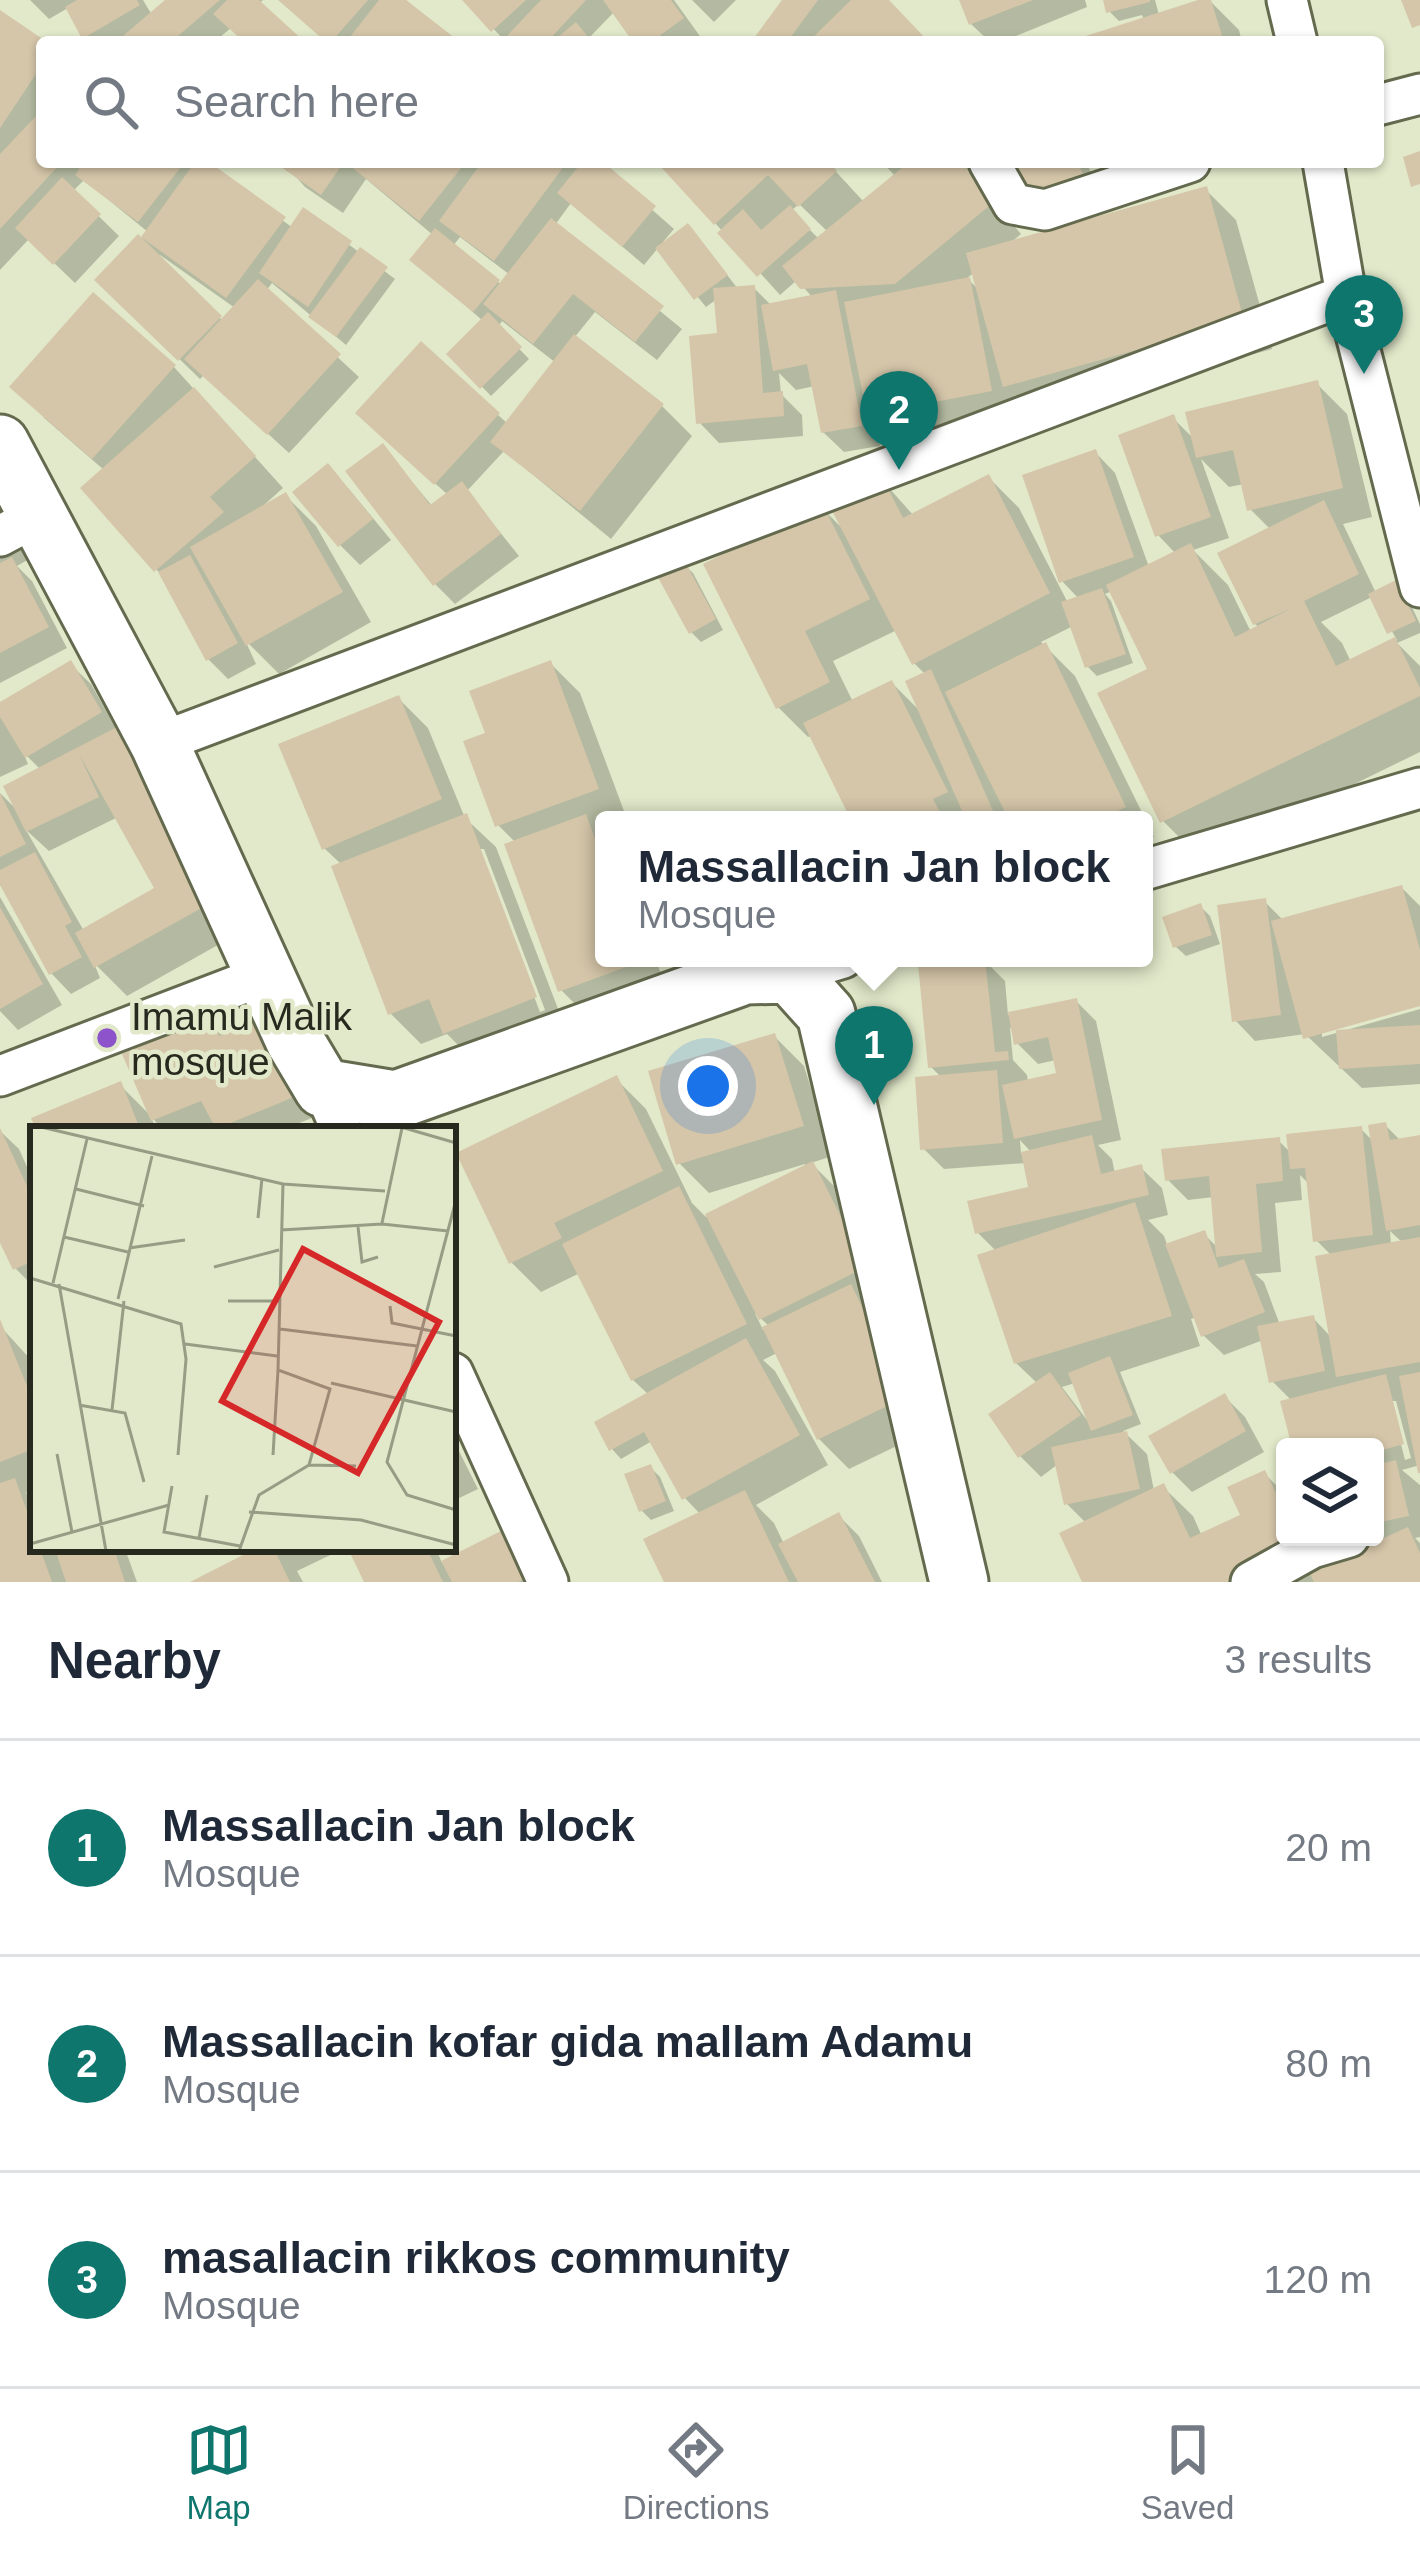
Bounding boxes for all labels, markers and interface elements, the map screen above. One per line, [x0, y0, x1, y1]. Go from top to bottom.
search box [36, 36, 1384, 168]
icon: search [78, 69, 144, 135]
text: Search here [174, 76, 419, 127]
pin: 3 [1325, 275, 1403, 374]
pin: 2 [860, 371, 938, 470]
popup [595, 811, 1153, 967]
text: Massallacin Jan block [638, 841, 1110, 892]
text: Mosque [638, 893, 776, 936]
place label: Imamu Malik mosque [131, 995, 353, 1083]
pin: 1 [835, 1006, 913, 1105]
marker: Imamu Malik mosque [94, 1025, 120, 1051]
your location [678, 1056, 738, 1116]
inset map [30, 1126, 456, 1552]
map controls [1276, 1438, 1384, 1546]
button: layers [1276, 1438, 1384, 1546]
text: Nearby [48, 1632, 221, 1689]
text: 3 results [1225, 1638, 1372, 1681]
text: Massallacin Jan block [162, 1800, 635, 1851]
text: 1 [76, 1826, 98, 1869]
text: 20 m [1285, 1826, 1372, 1869]
text: Mosque [162, 1852, 301, 1895]
text: Massallacin kofar gida mallam Adamu [162, 2016, 973, 2067]
text: 2 [76, 2042, 98, 2085]
text: 80 m [1285, 2042, 1372, 2085]
text: Mosque [162, 2068, 301, 2111]
text: masallacin rikkos community [162, 2232, 790, 2283]
text: 3 [76, 2258, 98, 2301]
text: 120 m [1264, 2258, 1372, 2301]
text: Mosque [162, 2284, 301, 2327]
tab: Map [186, 2417, 252, 2527]
tab: Directions [623, 2417, 770, 2527]
tab: Saved [1141, 2417, 1234, 2527]

